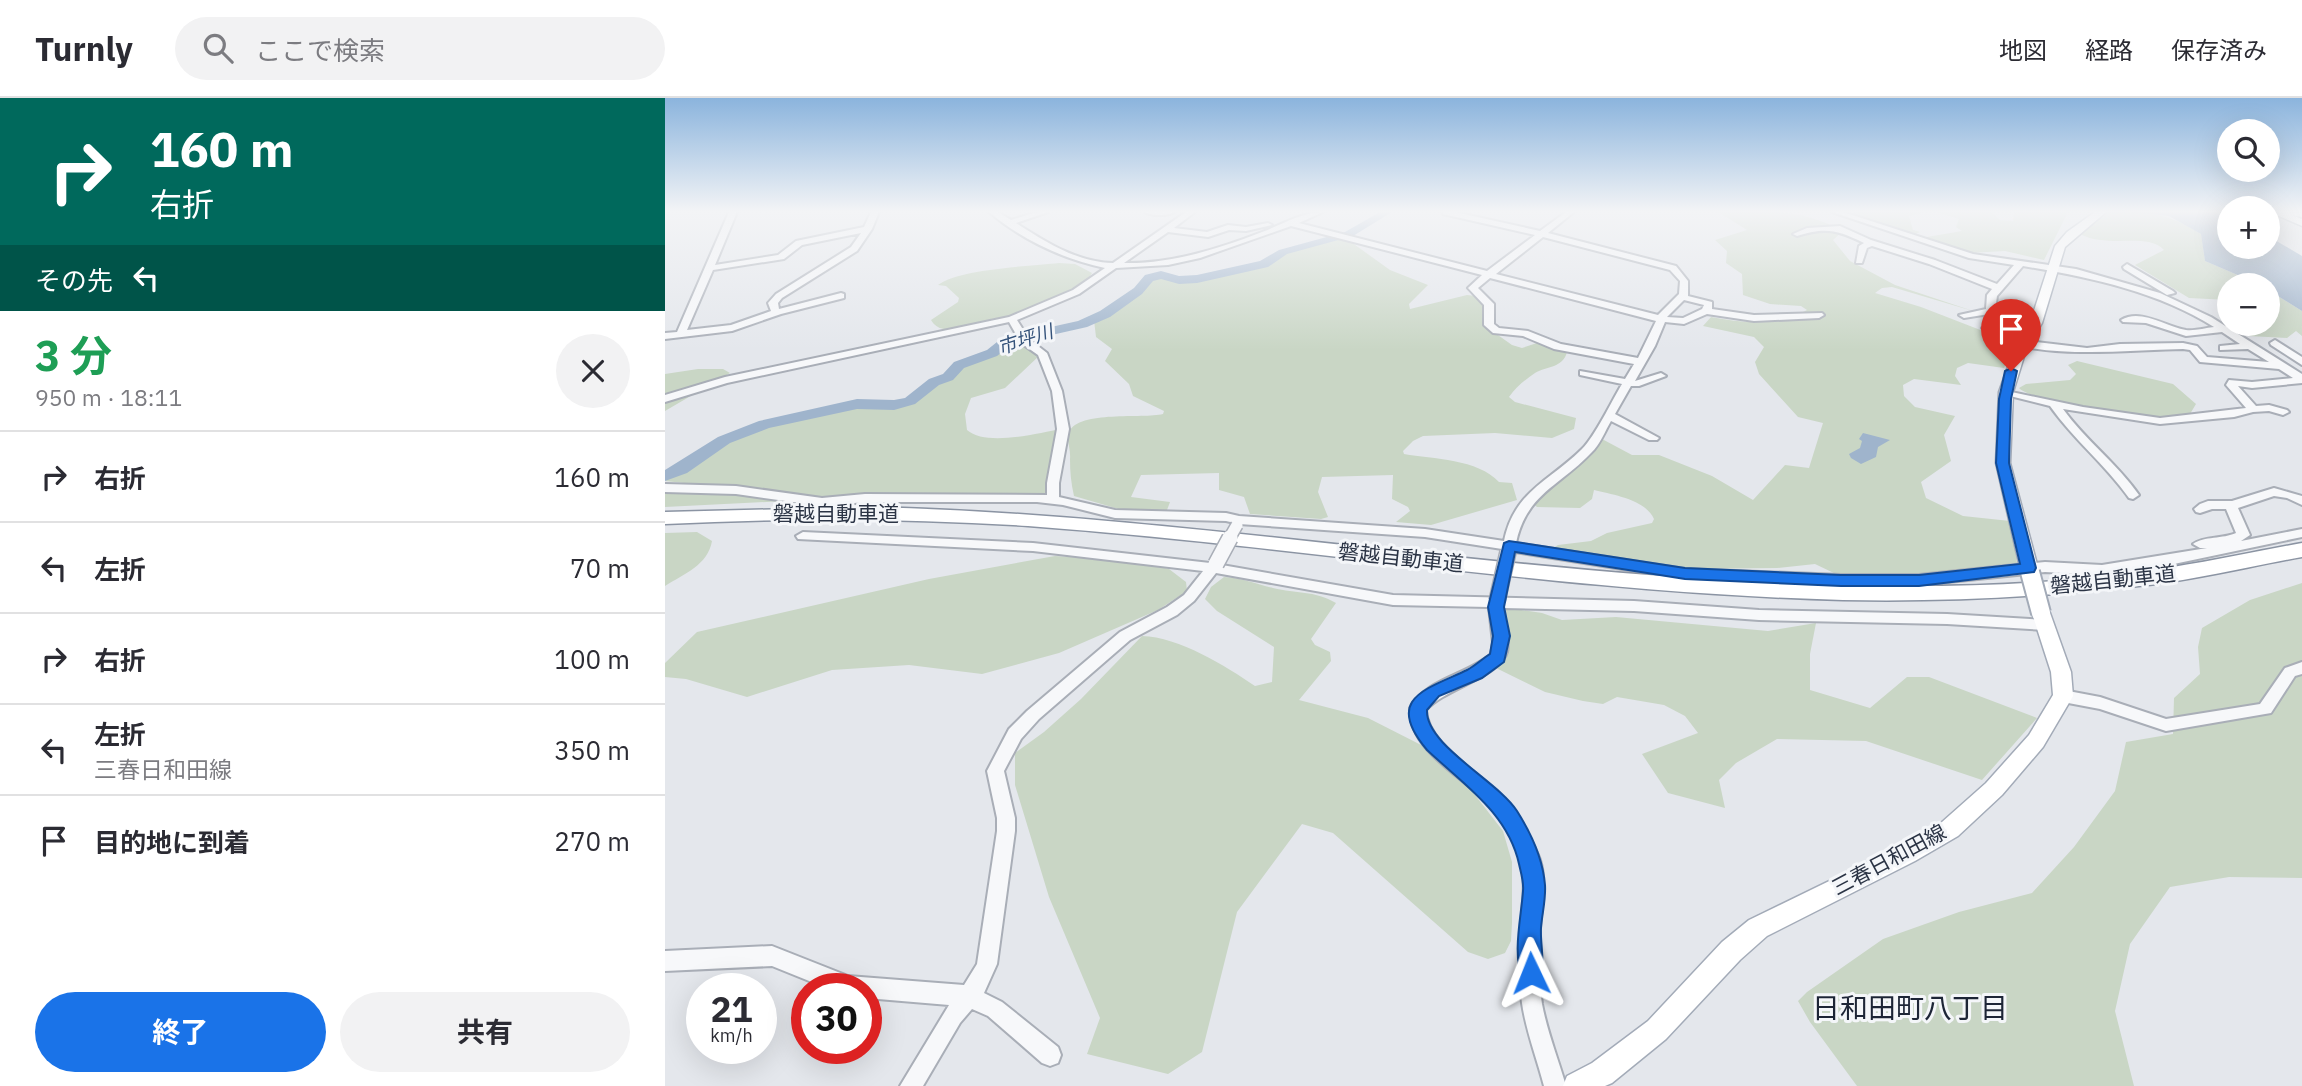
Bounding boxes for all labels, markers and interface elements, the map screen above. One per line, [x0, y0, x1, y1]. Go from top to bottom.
search box [175, 17, 665, 80]
text: Turnly [35, 27, 133, 70]
icon: search [199, 29, 237, 67]
text: ここで検索 [255, 33, 385, 67]
text: 地図 [1999, 34, 2047, 66]
text: 経路 [2085, 34, 2133, 66]
text: 保存済み [2171, 34, 2267, 66]
text: 160 m [150, 117, 294, 180]
map controls [2217, 119, 2280, 336]
button: search [2217, 119, 2280, 182]
icon: right [35, 126, 126, 217]
text: 右折 [150, 183, 214, 225]
button: + [2217, 196, 2280, 259]
icon: left [127, 259, 165, 297]
text: その先 [35, 263, 113, 297]
button: − [2217, 273, 2280, 336]
pin [1981, 299, 2041, 371]
icon: arrive [1992, 310, 2030, 348]
water label: 市坪川 [994, 318, 1058, 359]
text: 3 分 [35, 328, 112, 383]
button: close [556, 334, 630, 408]
text: 950 m · 18:11 [35, 382, 182, 412]
icon: right [35, 458, 73, 496]
text: 160 m [554, 460, 630, 494]
text: 右折 [94, 461, 146, 495]
street label: 磐越自動車道 [773, 499, 899, 527]
street label: 磐越自動車道 [1337, 536, 1465, 578]
icon: left [35, 549, 73, 587]
text: 70 m [570, 551, 630, 585]
text: 左折 [94, 552, 146, 586]
street label: 磐越自動車道 [2049, 558, 2177, 600]
icon: right [35, 640, 73, 678]
text: 100 m [554, 642, 630, 676]
text: 右折 [94, 643, 146, 677]
text: 左折 [94, 717, 146, 751]
icon: left [35, 731, 73, 769]
text: 350 m [554, 733, 630, 767]
text: 三春日和田線 [94, 754, 232, 784]
street label: 三春日和田線 [1826, 817, 1951, 901]
icon: arrive [35, 822, 73, 860]
text: 270 m [554, 824, 630, 858]
text: 目的地に到着 [94, 825, 250, 859]
position arrow [1494, 936, 1568, 1010]
speed limit sign: 30 [791, 973, 882, 1064]
text: 21 [710, 986, 753, 1032]
district label: 日和田町八丁目 [1812, 989, 2008, 1026]
button: 終了 [35, 992, 326, 1072]
button: 共有 [340, 992, 630, 1072]
text: km/h [710, 1024, 753, 1047]

